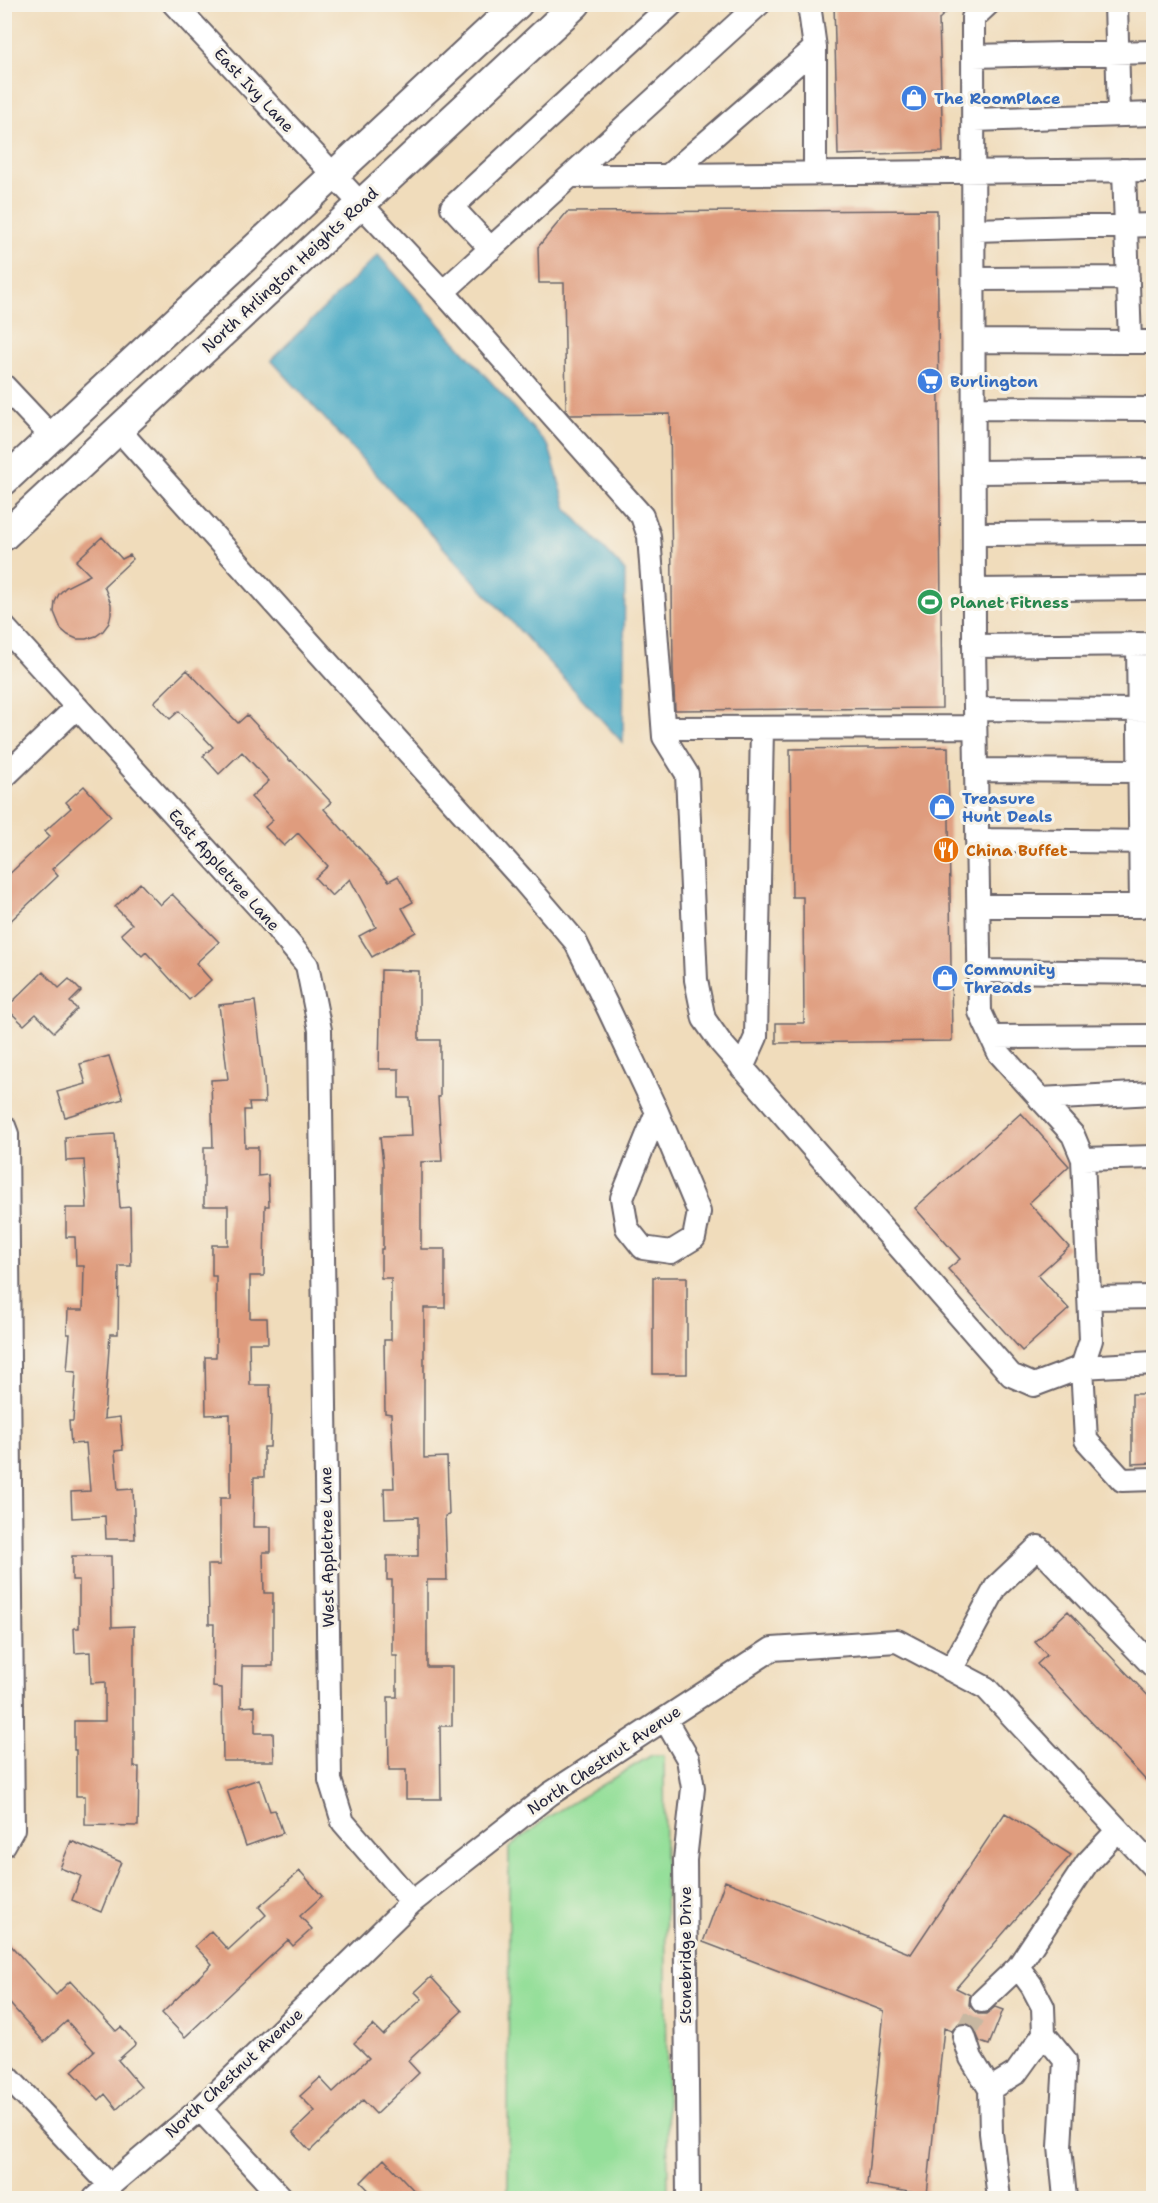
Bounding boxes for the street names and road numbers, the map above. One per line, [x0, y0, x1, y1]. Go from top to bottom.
street label: East Ivy Lane [209, 43, 299, 137]
street label: North Arlington Heights Road [197, 183, 383, 357]
street label: East Appletree Lane [164, 805, 284, 935]
street label: West Appletree Lane [315, 1466, 339, 1628]
street label: North Chestnut Avenue [523, 1701, 685, 1819]
street label: Stonebridge Drive [675, 1886, 696, 2024]
street label: North Chestnut Avenue [161, 2004, 307, 2142]

